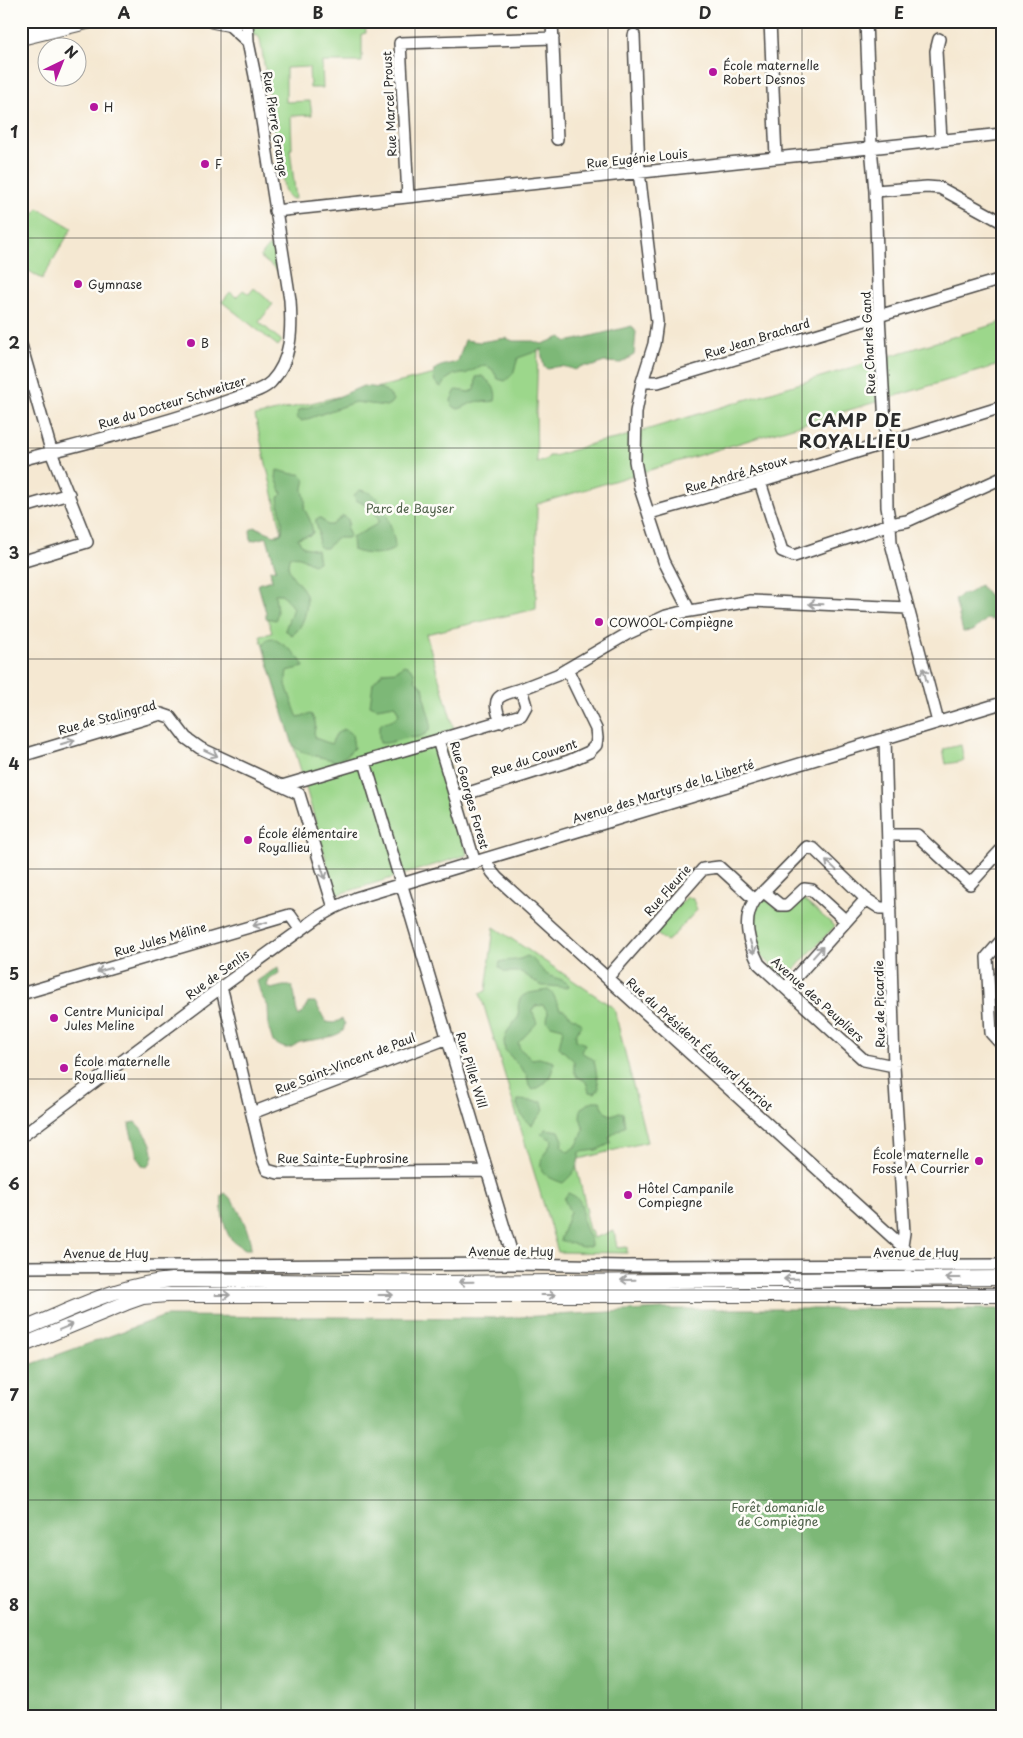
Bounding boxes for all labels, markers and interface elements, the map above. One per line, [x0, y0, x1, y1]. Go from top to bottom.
text: A [118, 0, 131, 24]
text: B [313, 0, 324, 24]
text: C [506, 0, 518, 24]
text: D [699, 0, 711, 24]
text: E [894, 0, 904, 24]
north arrow [38, 38, 88, 88]
text: N [60, 41, 82, 64]
street label: Rue Marcel Proust [377, 51, 401, 157]
place label: École maternelle Robert Desnos [723, 56, 820, 88]
marker: École maternelle Robert Desnos [707, 66, 719, 78]
street label: Rue Pierre Grange [259, 70, 293, 179]
place label: H [104, 98, 113, 116]
marker: H [88, 101, 100, 113]
text: 1 [10, 119, 18, 143]
street label: Rue Eugénie Louis [586, 144, 689, 172]
place label: F [215, 155, 222, 173]
marker: F [199, 158, 211, 170]
place label: Gymnase [88, 275, 142, 293]
marker: Gymnase [72, 278, 84, 290]
street label: Rue Charles Gand [856, 290, 880, 395]
street label: Rue Jean Brachard [702, 313, 812, 363]
text: 2 [8, 330, 20, 354]
place label: B [201, 334, 209, 352]
marker: B [185, 337, 197, 349]
street label: Rue du Docteur Schweitzer [96, 371, 249, 433]
district label: CAMP DE ROYALLIEU [799, 406, 911, 454]
street label: Rue André Astoux [683, 451, 790, 497]
park label: Parc de Bayser [366, 499, 455, 517]
text: 3 [9, 540, 19, 564]
one-way arrow [808, 599, 824, 608]
place label: COWOOL Compiègne [609, 613, 734, 631]
marker: COWOOL Compiègne [593, 616, 605, 628]
one-way arrow [920, 668, 929, 684]
street label: Rue de Stalingrad [56, 695, 159, 739]
street label: Rue du Couvent [489, 734, 579, 780]
one-way arrow [60, 737, 76, 747]
street label: Rue Georges Forest [446, 739, 494, 851]
one-way arrow [203, 749, 218, 759]
text: 4 [9, 751, 20, 775]
street label: Avenue des Martyrs de la Liberté [570, 755, 756, 827]
place label: École élémentaire Royallieu [258, 824, 358, 856]
marker: École élémentaire Royallieu [242, 834, 254, 846]
one-way arrow [825, 859, 837, 871]
street label: Rue Fleurie [640, 860, 694, 920]
one-way arrow [319, 864, 328, 880]
street label: Rue Jules Méline [112, 917, 208, 961]
one-way arrow [252, 919, 268, 929]
one-way arrow [748, 938, 757, 954]
street label: Rue de Senlis [182, 944, 253, 1003]
one-way arrow [812, 945, 824, 958]
street label: Avenue des Peupliers [768, 952, 869, 1046]
street label: Rue de Picardie [869, 960, 889, 1048]
text: 5 [9, 961, 19, 985]
one-way arrow [97, 965, 113, 975]
street label: Rue du Président Édouard Herriot [623, 973, 777, 1115]
place label: Centre Municipal Jules Meline [64, 1002, 164, 1034]
marker: Centre Municipal Jules Meline [48, 1012, 60, 1024]
street label: Rue Saint-Vincent de Paul [272, 1028, 418, 1098]
street label: Rue Pillet Will [452, 1030, 492, 1110]
place label: École maternelle Royallieu [74, 1052, 171, 1084]
marker: École maternelle Royallieu [58, 1062, 70, 1074]
place label: École maternelle Fosse A Courrier [872, 1145, 970, 1177]
street label: Rue Sainte-Euphrosine [277, 1149, 409, 1167]
marker: École maternelle Fosse A Courrier [973, 1155, 985, 1167]
text: 6 [8, 1171, 20, 1195]
place label: Hôtel Campanile Compiegne [638, 1179, 734, 1211]
marker: Hôtel Campanile Compiegne [622, 1189, 634, 1201]
street label: Avenue de Huy [468, 1242, 554, 1260]
street label: Avenue de Huy [873, 1243, 959, 1261]
street label: Avenue de Huy [63, 1244, 149, 1262]
one-way arrow [945, 1273, 962, 1283]
one-way arrow [783, 1274, 799, 1284]
one-way arrow [620, 1276, 636, 1285]
one-way arrow [458, 1277, 474, 1287]
one-way arrow [214, 1290, 231, 1300]
one-way arrow [377, 1290, 393, 1300]
one-way arrow [540, 1290, 556, 1300]
one-way arrow [59, 1322, 74, 1331]
text: 7 [9, 1382, 19, 1406]
park label: Forêt domaniale de Compiègne [731, 1498, 825, 1530]
text: 8 [9, 1592, 19, 1616]

